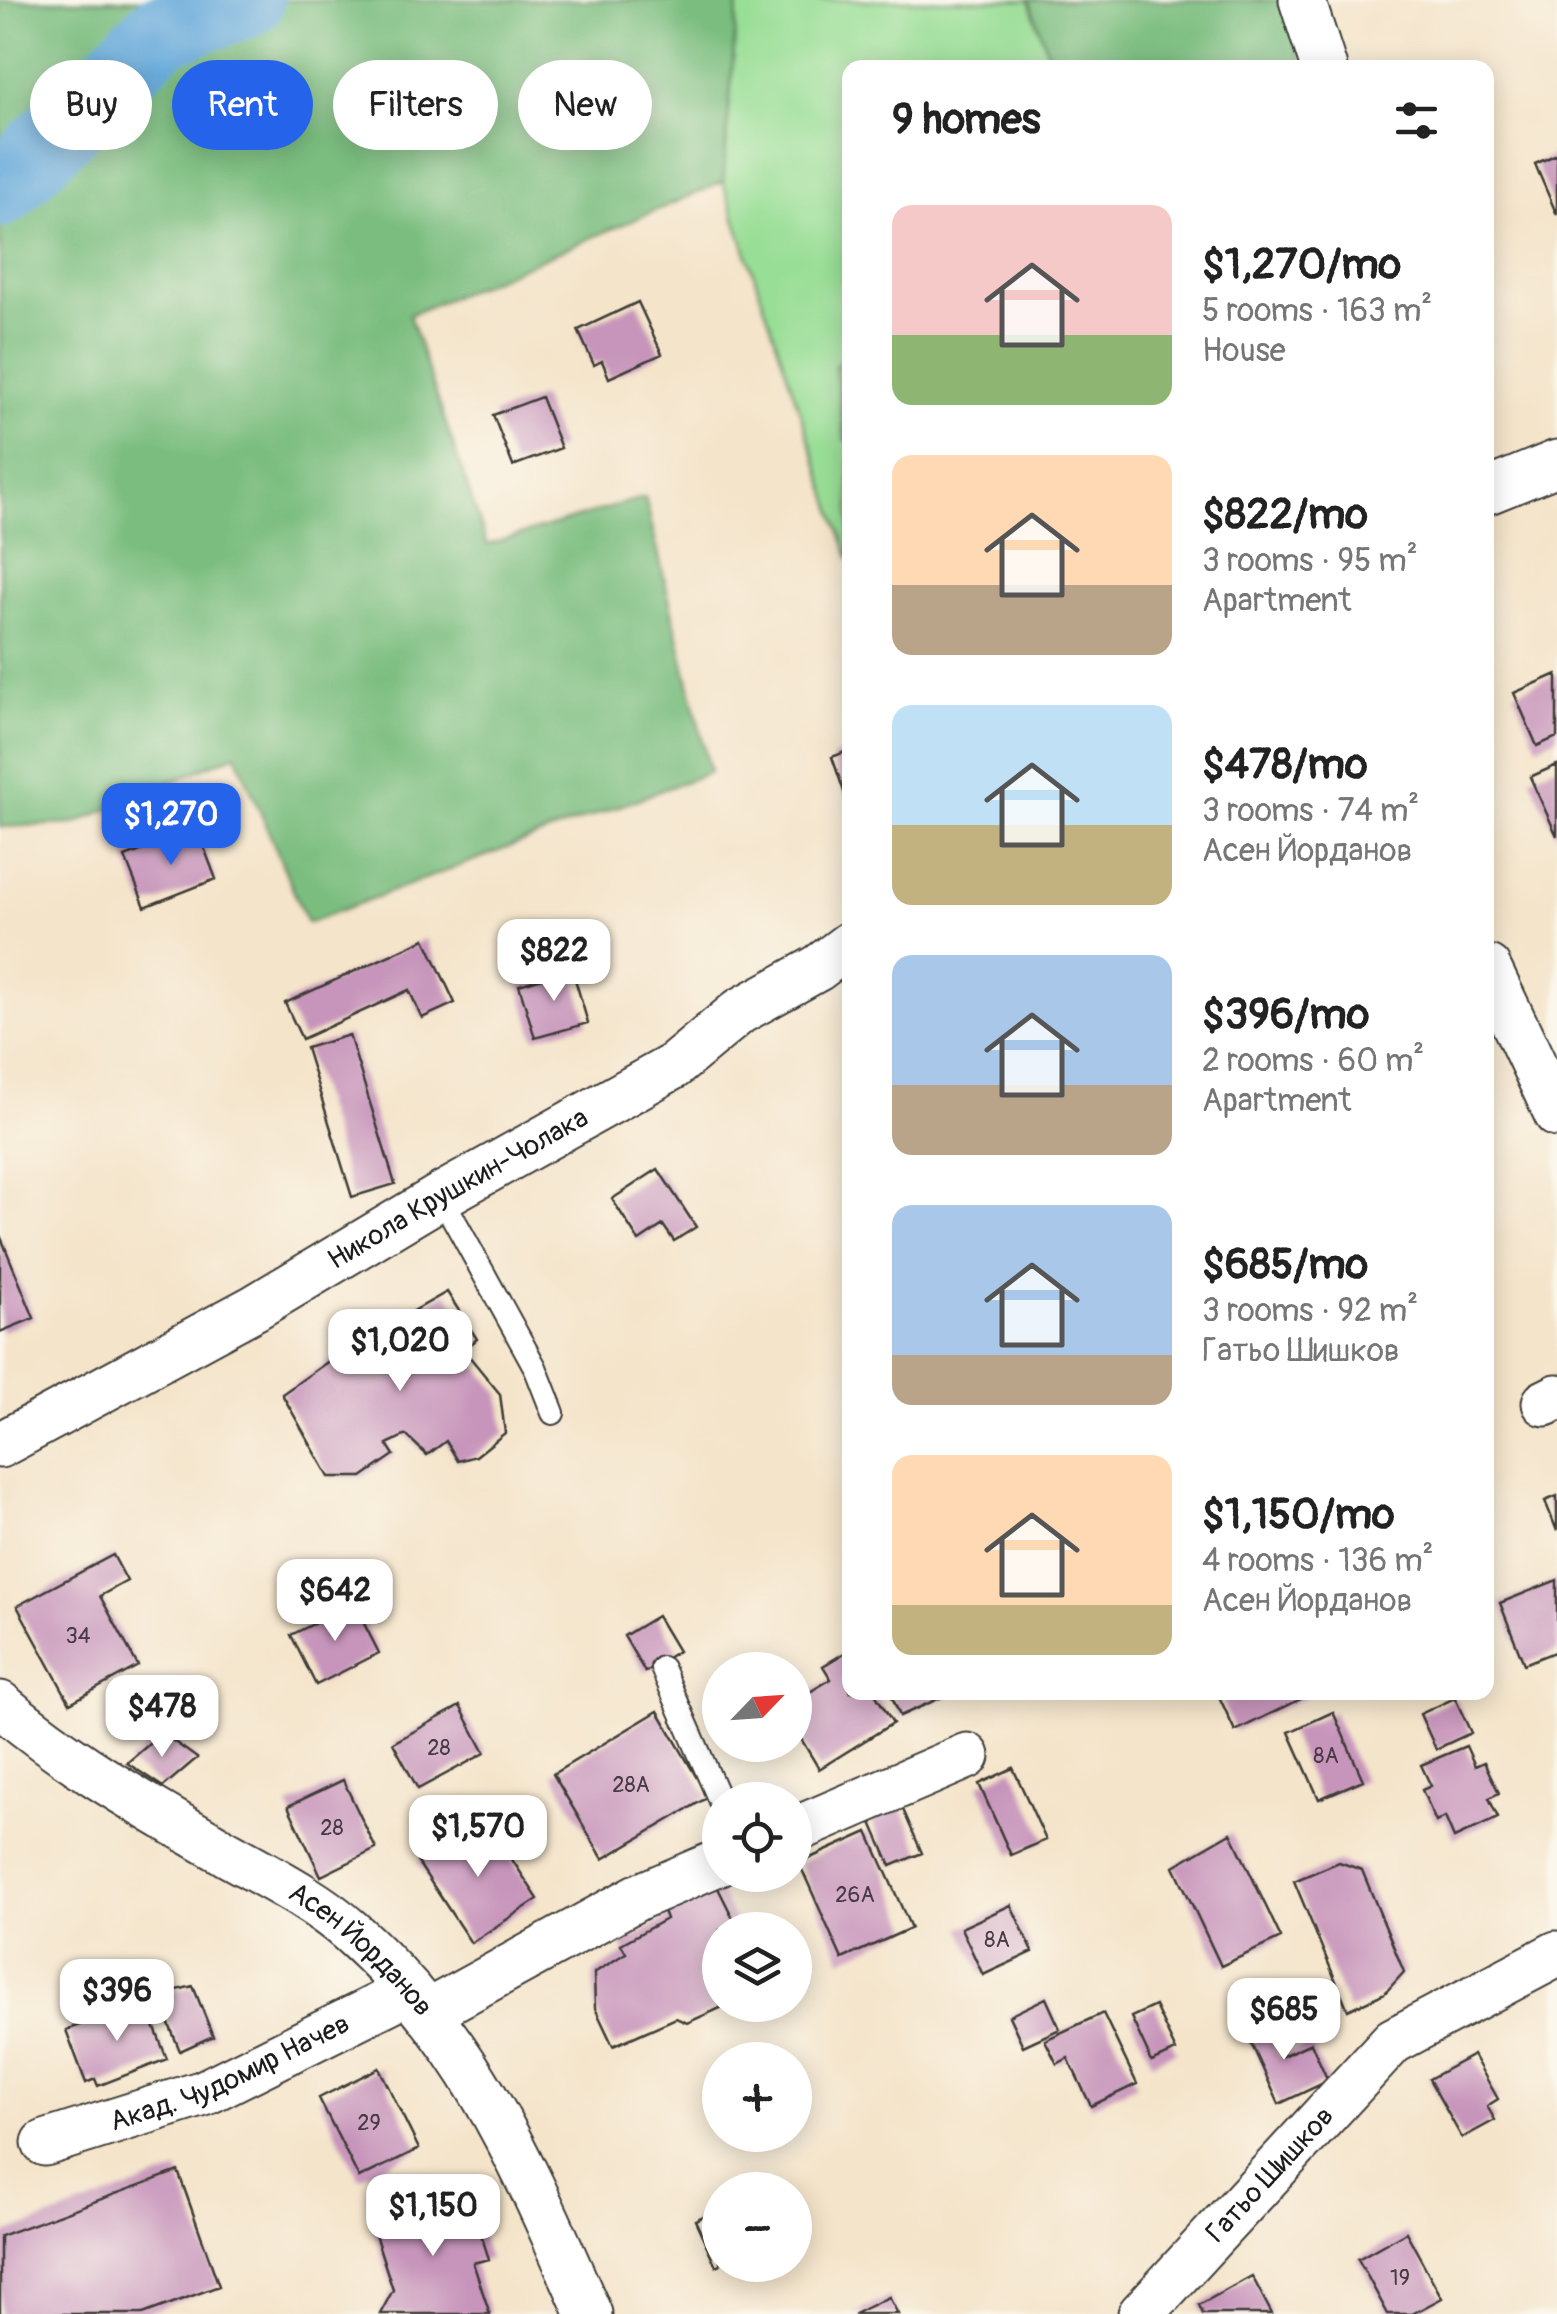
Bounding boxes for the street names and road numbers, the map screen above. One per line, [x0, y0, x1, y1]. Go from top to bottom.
street label: Никола Крушкин-Чолака [321, 1100, 594, 1277]
street label: Асен Йорданов [282, 1875, 441, 2023]
street label: Акад. Чудомир Начев [106, 2006, 355, 2139]
street label: Гатьо Шишков [1198, 2099, 1341, 2250]

